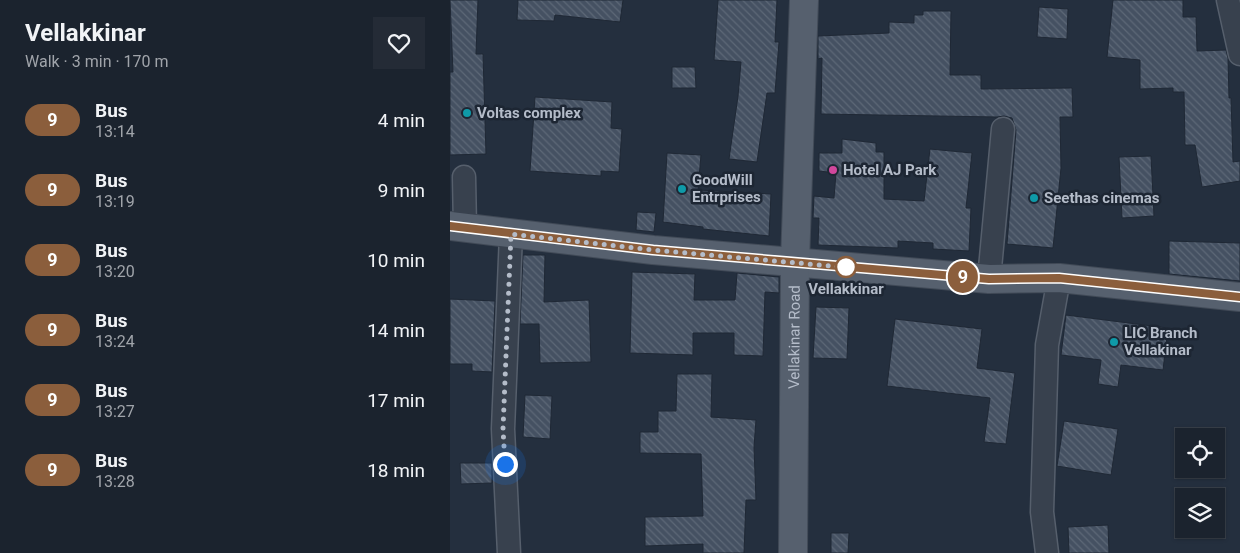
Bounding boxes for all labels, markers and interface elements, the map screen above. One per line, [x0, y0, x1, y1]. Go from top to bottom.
button: heart [373, 17, 425, 69]
text: Vellakkinar [25, 19, 146, 47]
text: Walk · 3 min · 170 m [25, 52, 169, 71]
text: Bus [95, 99, 128, 122]
place label: Voltas complex [477, 104, 581, 122]
marker: Voltas complex [461, 107, 473, 119]
text: 9 [47, 109, 58, 130]
text: 4 min [378, 109, 425, 132]
text: 13:14 [95, 122, 135, 141]
place label: Hotel AJ Park [843, 161, 937, 179]
marker: Hotel AJ Park [827, 164, 839, 176]
text: Bus [95, 169, 128, 192]
place label: GoodWill Entrprises [692, 171, 761, 206]
text: 9 [47, 179, 58, 200]
text: 9 min [378, 179, 425, 202]
marker: GoodWill Entrprises [676, 183, 688, 195]
place label: Seethas cinemas [1044, 189, 1160, 207]
text: 13:19 [95, 192, 135, 211]
marker: Seethas cinemas [1028, 192, 1040, 204]
text: Bus [95, 239, 128, 262]
text: 9 [47, 249, 58, 270]
text: 10 min [367, 249, 425, 272]
marker: Vellakkinar [835, 256, 857, 278]
line badge: 9 [947, 261, 979, 293]
text: 13:20 [95, 262, 135, 281]
text: 9 [958, 266, 968, 287]
place label: Vellakkinar [808, 280, 884, 298]
street label: Vellakinar Road [785, 285, 804, 389]
text: Bus [95, 309, 128, 332]
text: 9 [47, 319, 58, 340]
text: 14 min [367, 319, 425, 342]
place label: LIC Branch Vellakinar [1124, 324, 1198, 359]
text: 13:24 [95, 332, 135, 351]
marker: LIC Branch Vellakinar [1108, 336, 1120, 348]
text: Bus [95, 379, 128, 402]
text: 9 [47, 389, 58, 410]
text: 17 min [367, 389, 425, 412]
text: 13:27 [95, 402, 135, 421]
map controls [1175, 428, 1225, 538]
button: locate [1175, 428, 1225, 478]
text: Bus [95, 449, 128, 472]
your location [493, 452, 518, 477]
text: 9 [47, 459, 58, 480]
text: 18 min [367, 459, 425, 482]
text: 13:28 [95, 472, 135, 491]
button: layers [1175, 488, 1225, 538]

